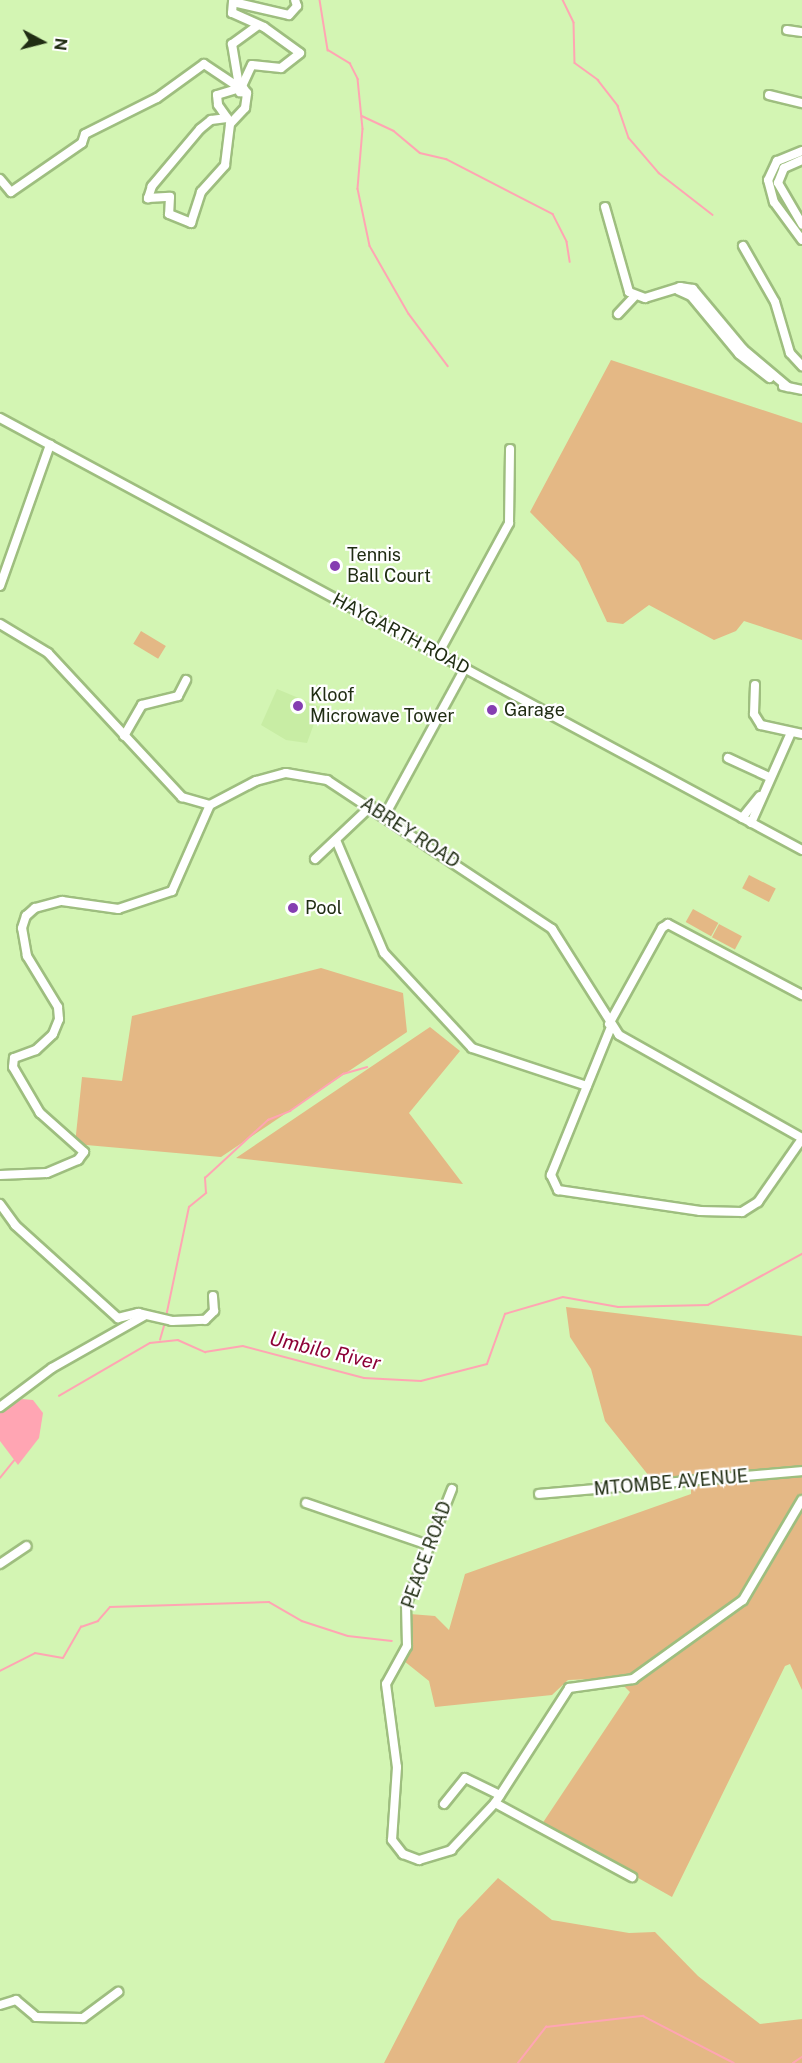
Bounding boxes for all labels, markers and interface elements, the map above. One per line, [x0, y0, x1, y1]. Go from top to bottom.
north arrow [12, 12, 72, 72]
text: N [50, 37, 71, 52]
place label: Tennis Ball Court [347, 545, 431, 588]
marker: Tennis Ball Court [328, 559, 342, 573]
street label: HAYGARTH ROAD [329, 589, 473, 679]
place label: Kloof Microwave Tower [310, 685, 455, 728]
marker: Kloof Microwave Tower [291, 699, 305, 713]
place label: Garage [504, 699, 565, 721]
marker: Garage [485, 703, 499, 717]
street label: ABREY ROAD [356, 793, 464, 873]
place label: Pool [305, 897, 342, 919]
marker: Pool [286, 901, 300, 915]
water label: Umbilo River [267, 1327, 383, 1375]
street label: MTOMBE AVENUE [593, 1465, 749, 1501]
street label: PEACE ROAD [398, 1498, 456, 1612]

